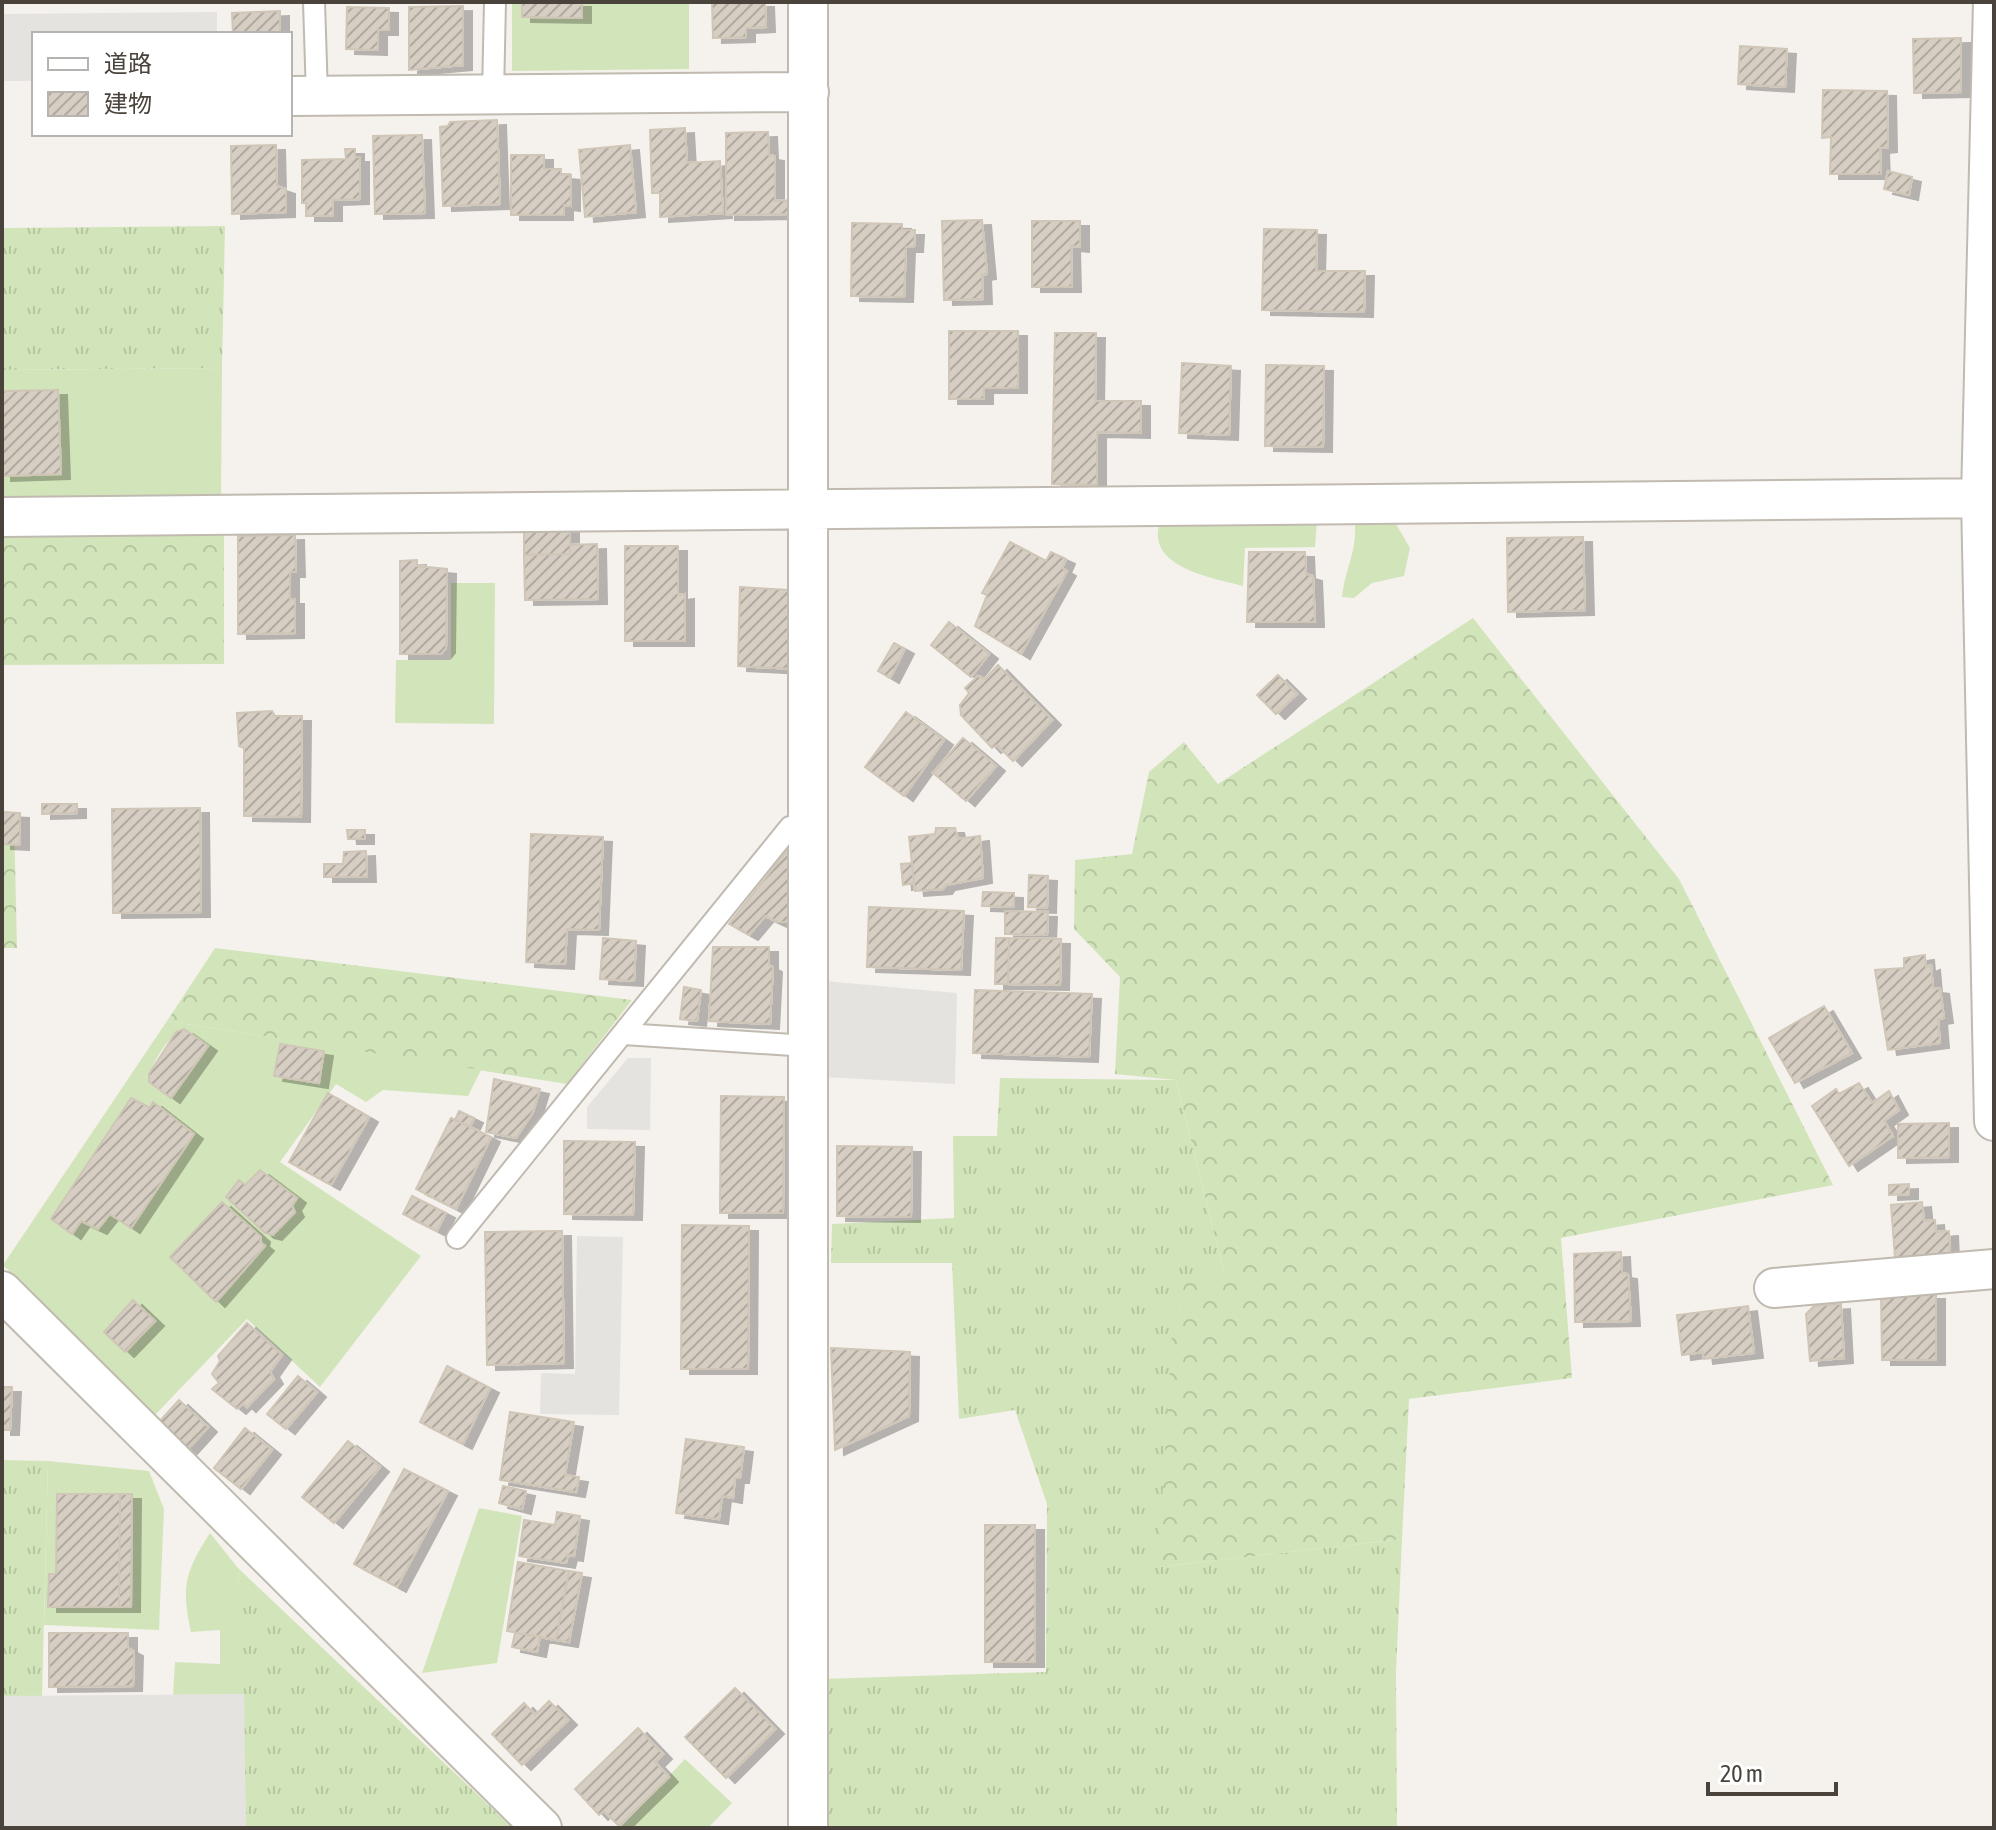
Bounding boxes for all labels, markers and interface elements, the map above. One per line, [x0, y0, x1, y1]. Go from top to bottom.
legend [32, 32, 292, 136]
text: 道路 [104, 50, 152, 77]
text: 建物 [104, 90, 152, 117]
scale bar [1708, 1746, 1836, 1796]
text: 20 m [1720, 1760, 1763, 1787]

